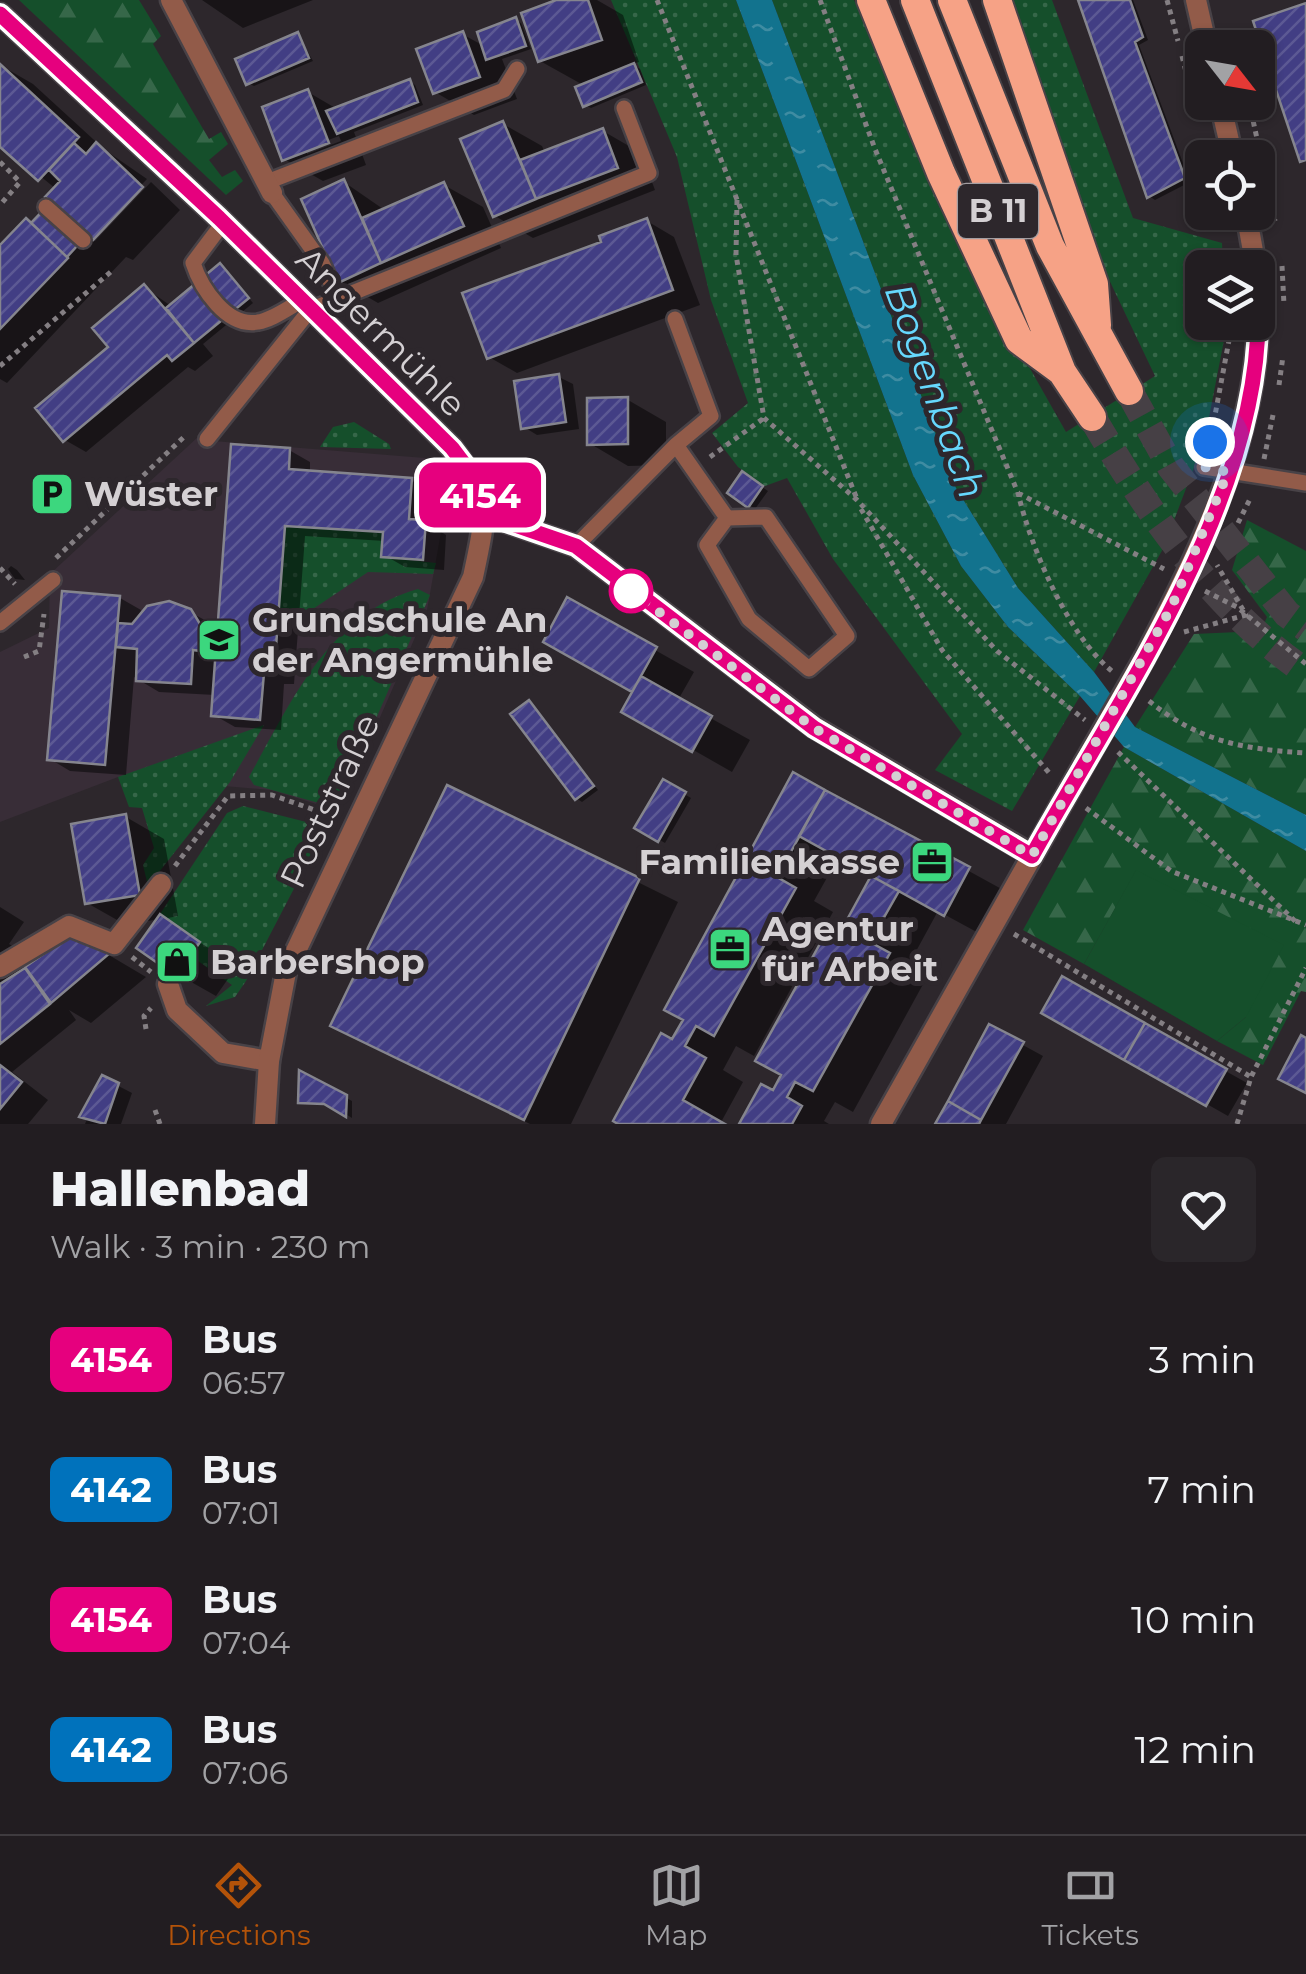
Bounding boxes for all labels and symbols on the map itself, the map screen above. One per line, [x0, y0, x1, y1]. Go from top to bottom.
north arrow [1185, 30, 1275, 120]
road number: B 11 [958, 184, 1038, 238]
street label: Angermühle [287, 238, 475, 426]
water label: Bogenbach [875, 277, 996, 505]
your location [1185, 417, 1235, 467]
line badge: 4154 [410, 462, 550, 528]
parking icon: Wüster [29, 471, 75, 517]
place label: Wüster [84, 472, 218, 515]
unlabelled marker [610, 570, 652, 612]
place label: Grundschule An der Angermühle [252, 598, 554, 681]
school or university icon: Grundschule An der Angermühle [196, 617, 242, 663]
street label: Poststraße [271, 707, 389, 895]
office icon: Familienkasse [909, 839, 955, 885]
place label: Familienkasse [639, 840, 900, 883]
place label: Agentur für Arbeit [761, 907, 938, 990]
office icon: Agentur für Arbeit [707, 926, 753, 972]
shop icon: Barbershop [154, 939, 200, 985]
place label: Barbershop [210, 940, 425, 983]

